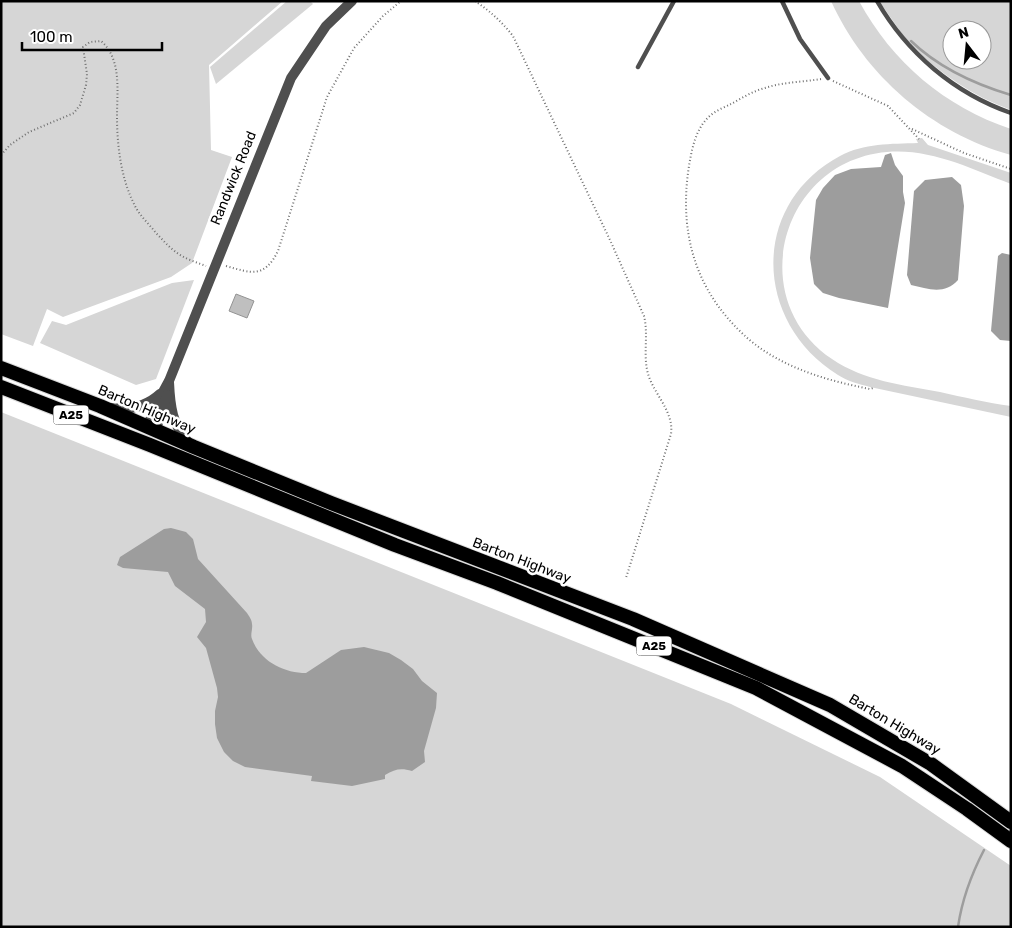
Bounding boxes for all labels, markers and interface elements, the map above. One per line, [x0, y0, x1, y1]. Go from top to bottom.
scale bar [22, 20, 162, 52]
north arrow [942, 20, 992, 70]
text: N [956, 23, 971, 43]
text: 100 m [30, 28, 72, 46]
street label: Randwick Road [207, 129, 260, 228]
street label: Barton Highway [95, 381, 198, 438]
road number: A25 [54, 406, 88, 424]
street label: Barton Highway [470, 534, 574, 587]
road number: A25 [636, 636, 672, 656]
street label: Barton Highway [846, 690, 944, 759]

